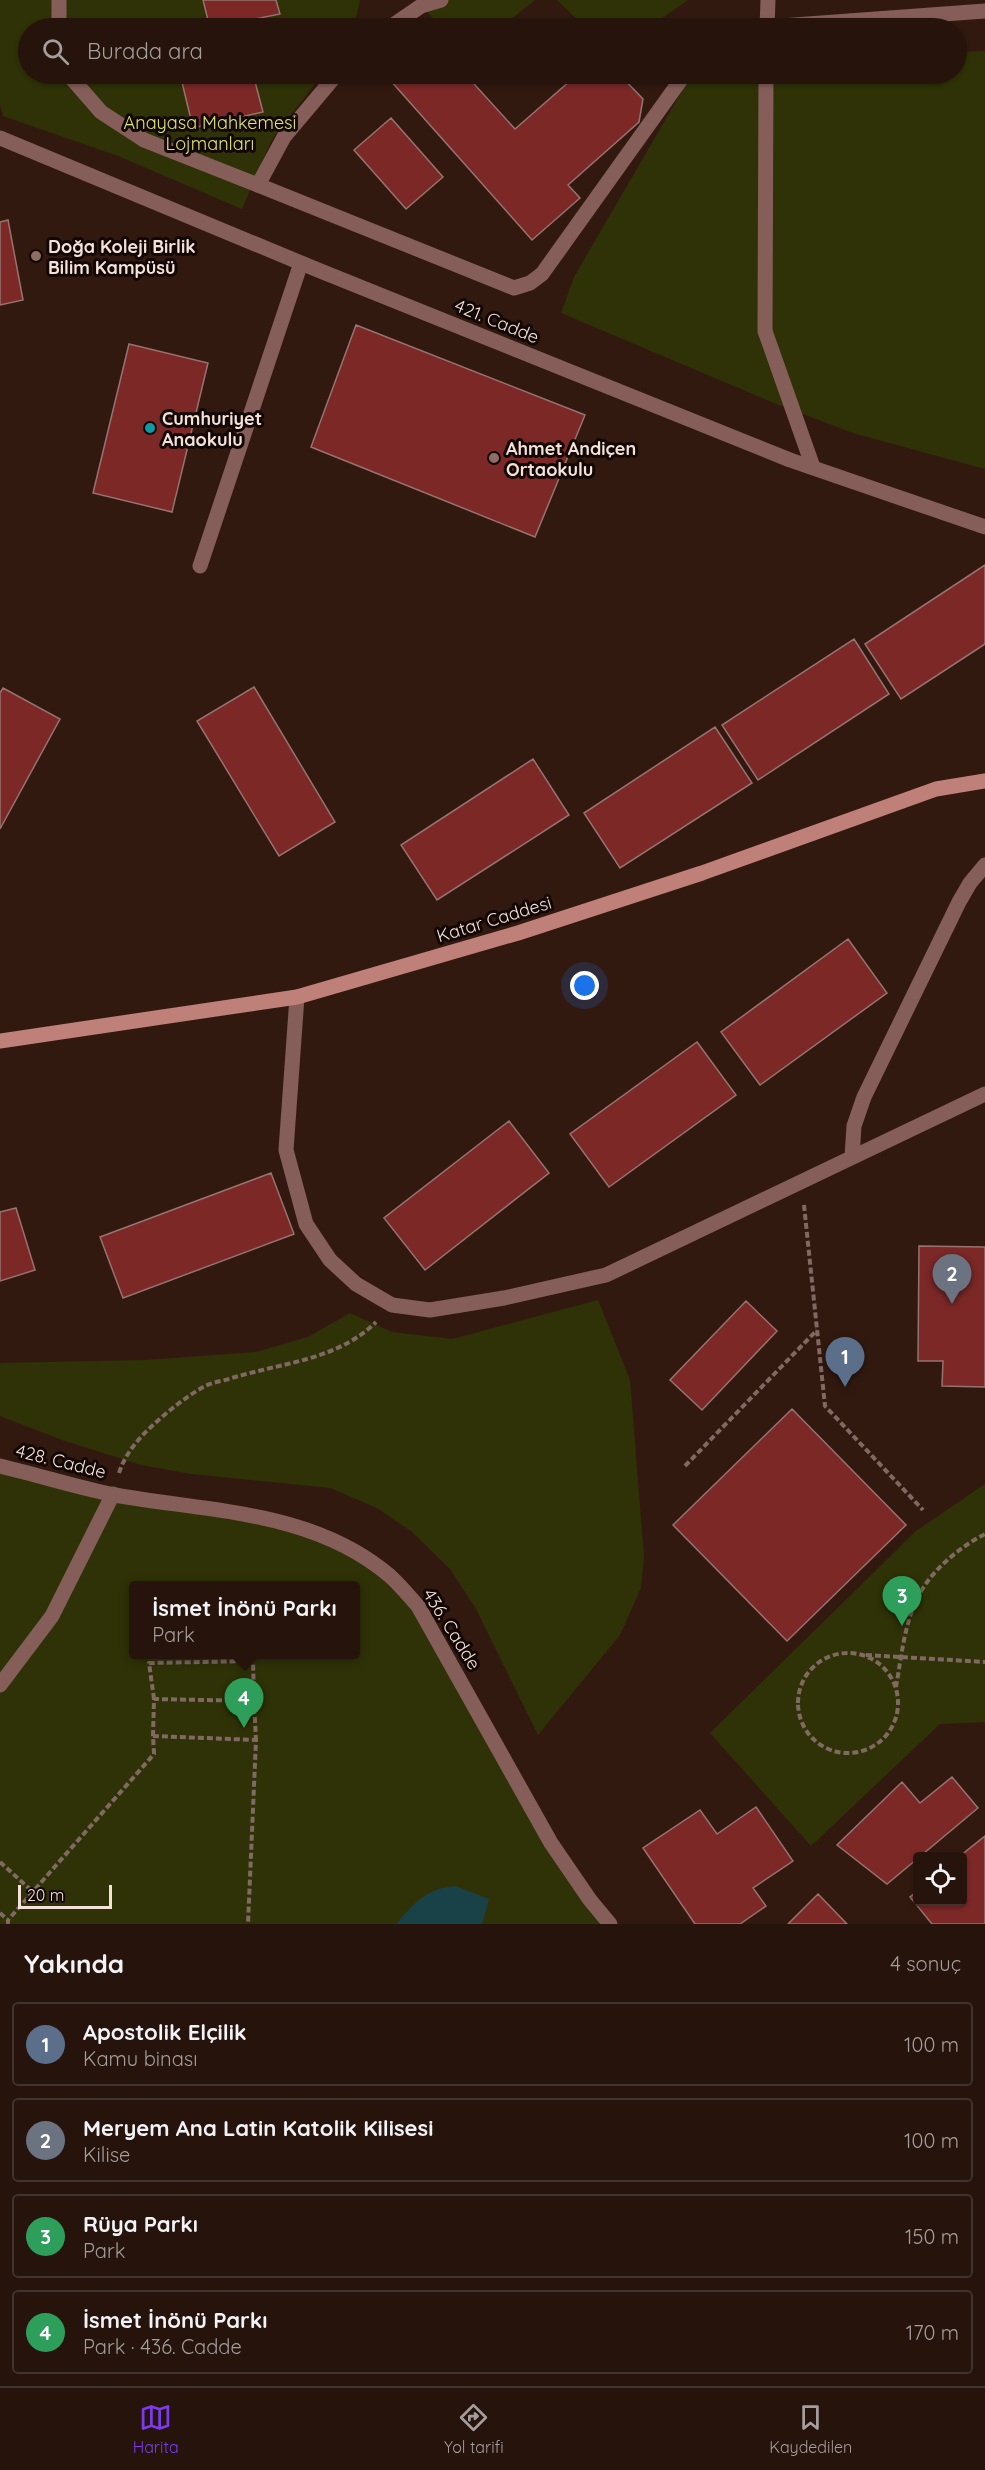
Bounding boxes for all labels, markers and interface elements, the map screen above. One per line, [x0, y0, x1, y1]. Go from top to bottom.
search box [18, 18, 967, 84]
icon: search [39, 35, 72, 68]
text: Burada ara [87, 37, 203, 65]
park label: Anayasa Mahkemesi Lojmanları [124, 111, 296, 155]
place label: Doğa Koleji Birlik Bilim Kampüsü [48, 235, 195, 279]
marker: Doğa Koleji Birlik Bilim Kampüsü [29, 249, 43, 263]
street label: 421. Cadde [451, 294, 543, 348]
place label: Cumhuriyet Anaokulu [162, 407, 262, 451]
marker: Cumhuriyet Anaokulu [143, 421, 157, 435]
place label: Ahmet Andiçen Ortaokulu [506, 437, 636, 481]
marker: Ahmet Andiçen Ortaokulu [487, 451, 501, 465]
street label: Katar Caddesi [434, 891, 554, 947]
your location [570, 971, 599, 1000]
pin: 2 [932, 1254, 972, 1304]
pin: 1 [826, 1338, 864, 1387]
street label: 428. Cadde [14, 1439, 108, 1483]
pin: 3 [882, 1576, 922, 1626]
popup [129, 1581, 360, 1659]
street label: 436. Cadde [418, 1584, 486, 1674]
text: İsmet İnönü Parkı [152, 1594, 337, 1622]
text: Park [152, 1622, 195, 1647]
pin: 4 [224, 1678, 264, 1728]
map controls [913, 1852, 967, 1906]
button: locate [913, 1852, 967, 1906]
scale bar [18, 1882, 112, 1910]
text: 20 m [27, 1885, 64, 1905]
text: Yakında [24, 1947, 124, 1980]
text: 4 sonuç [890, 1951, 961, 1976]
text: Apostolik Elçilik [83, 2018, 246, 2046]
text: 1 [42, 2032, 49, 2057]
text: 100 m [904, 2032, 959, 2057]
text: Kamu binası [83, 2046, 197, 2071]
text: Meryem Ana Latin Katolik Kilisesi [83, 2114, 433, 2142]
text: 2 [40, 2128, 51, 2153]
text: 100 m [904, 2128, 959, 2153]
text: Kilise [83, 2142, 130, 2167]
text: Rüya Parkı [83, 2210, 198, 2238]
text: 3 [40, 2224, 51, 2249]
text: 150 m [905, 2224, 959, 2249]
text: Park [83, 2238, 125, 2263]
text: İsmet İnönü Parkı [83, 2306, 267, 2334]
text: 4 [40, 2320, 51, 2345]
text: 170 m [906, 2320, 959, 2345]
text: Park · 436. Cadde [83, 2334, 242, 2359]
tab: Harita [133, 2401, 179, 2457]
tab: Yol tarifi [444, 2401, 504, 2457]
tab: Kaydedilen [769, 2401, 852, 2457]

